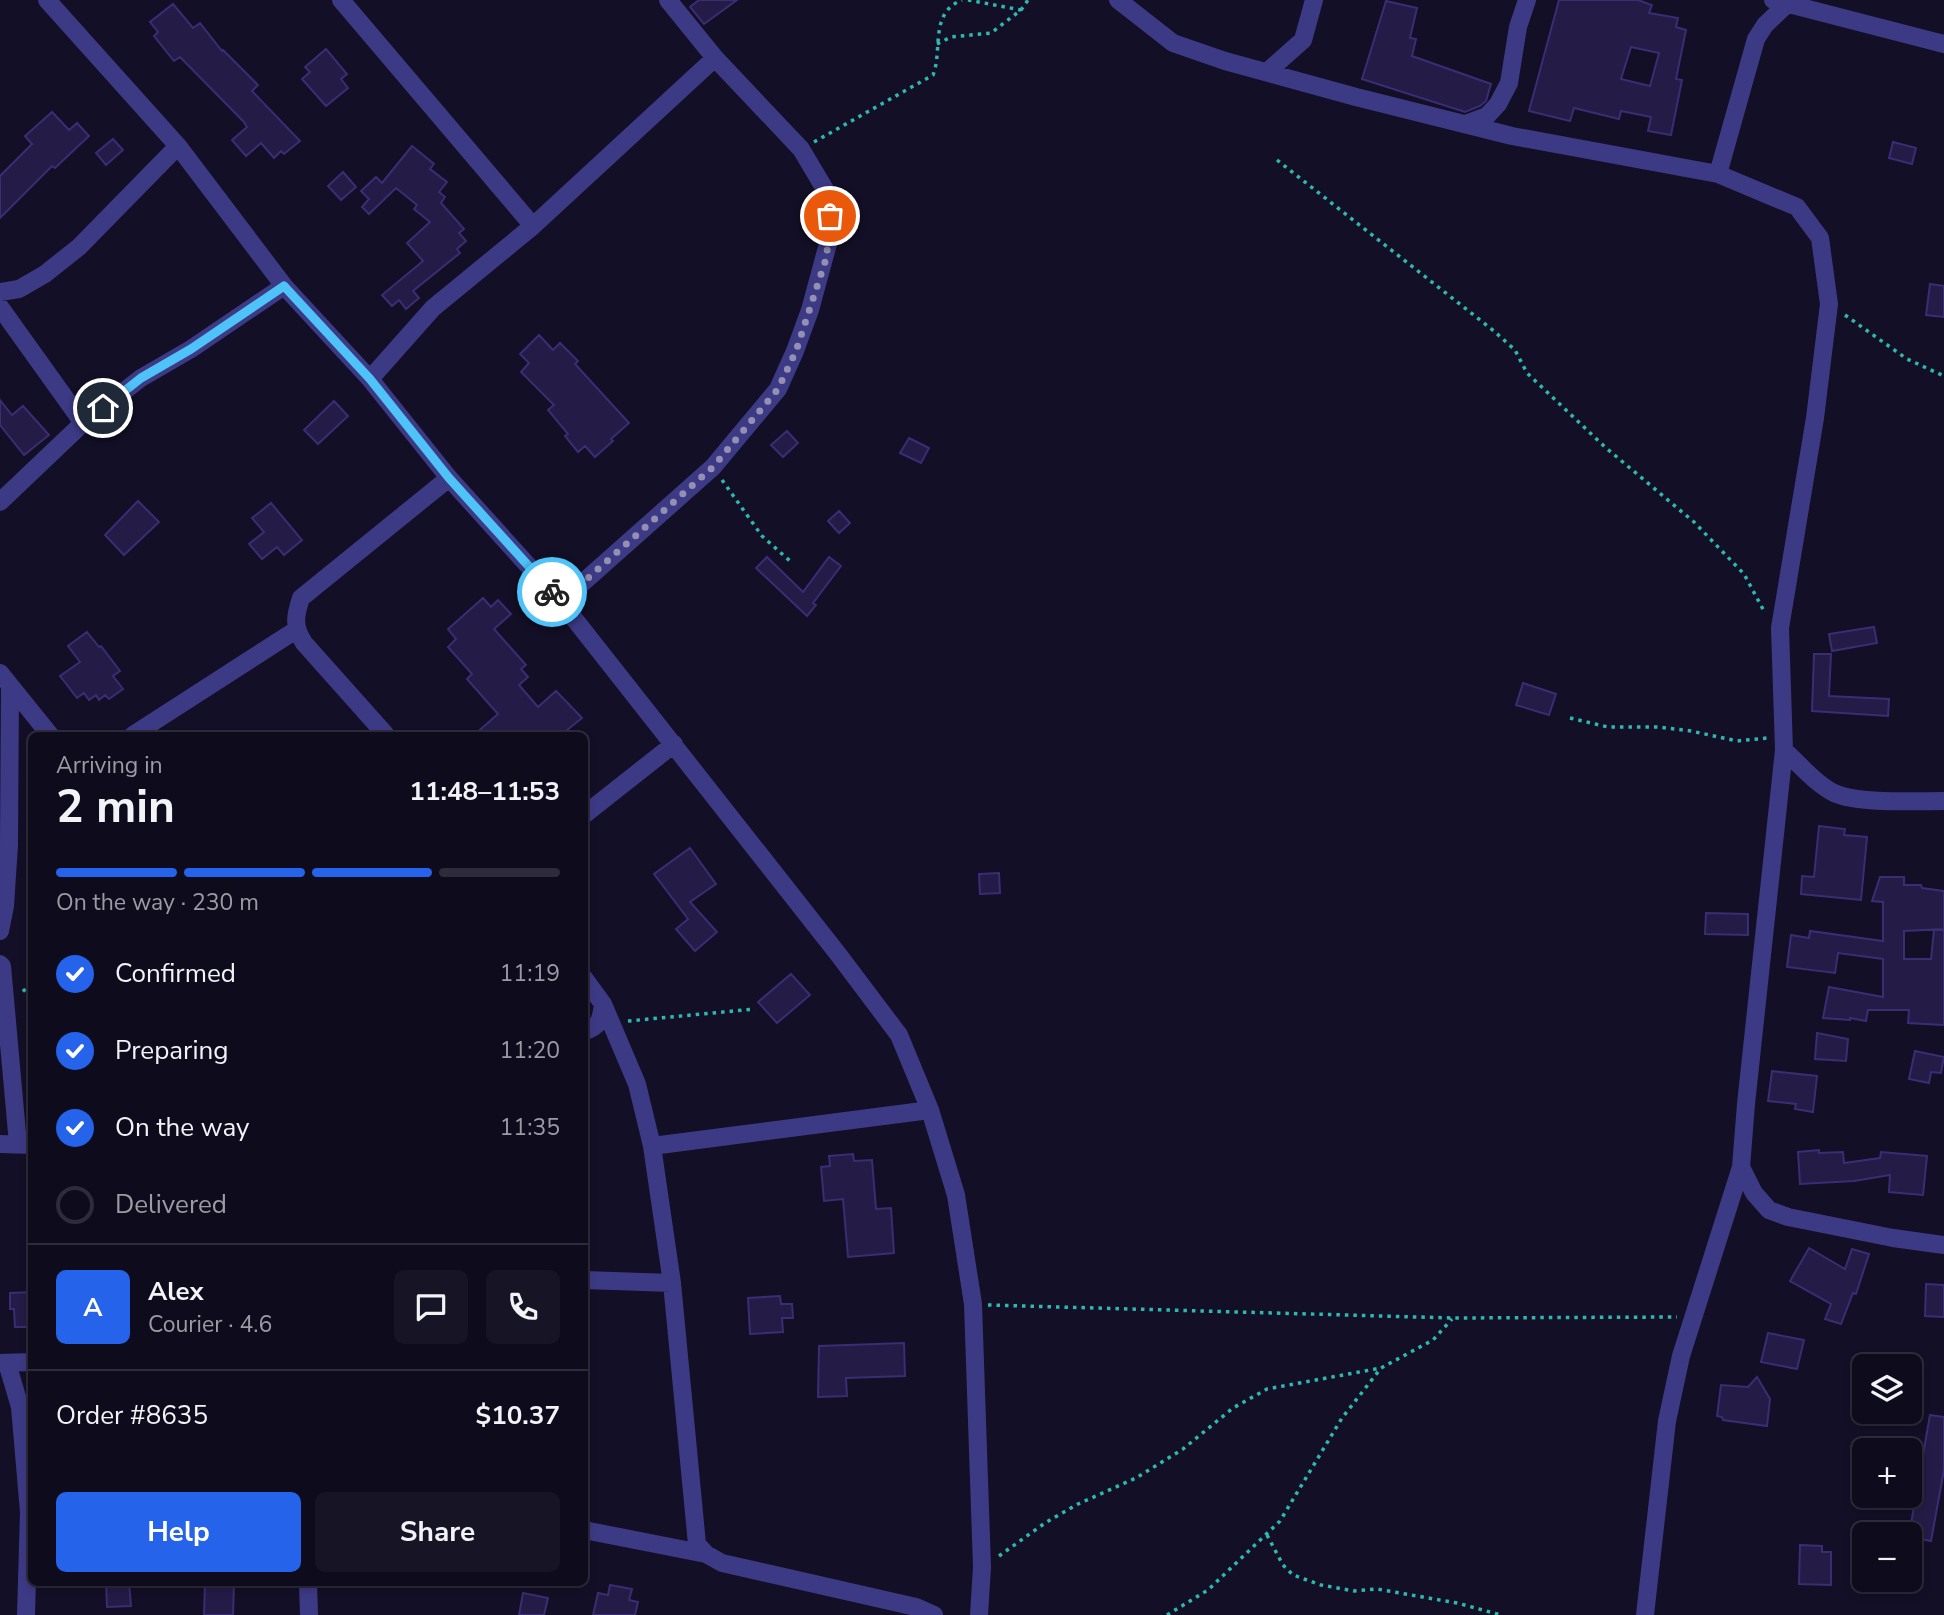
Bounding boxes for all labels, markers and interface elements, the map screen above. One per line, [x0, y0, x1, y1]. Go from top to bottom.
pin [800, 186, 860, 246]
icon: bag [811, 197, 849, 235]
pin [73, 378, 133, 438]
icon: home [84, 389, 122, 427]
courier [517, 557, 587, 627]
icon: bike [533, 573, 571, 611]
text: Arriving in [56, 750, 163, 781]
text: 11:48–11:53 [409, 774, 560, 809]
text: 2 min [56, 775, 175, 838]
text: On the way · 230 m [56, 887, 259, 918]
icon: check [56, 955, 94, 993]
text: Confirmed [115, 956, 236, 991]
text: 11:19 [500, 958, 560, 989]
icon: check [56, 1032, 94, 1070]
text: Preparing [115, 1033, 228, 1068]
text: 11:20 [500, 1035, 560, 1066]
icon: check [56, 1109, 94, 1147]
text: On the way [115, 1110, 249, 1145]
text: 11:35 [500, 1112, 560, 1143]
text: Delivered [115, 1187, 227, 1222]
button: chat [394, 1270, 468, 1344]
button: phone [486, 1270, 560, 1344]
text: Alex [148, 1274, 204, 1309]
text: A [83, 1290, 103, 1325]
text: Courier · 4.6 [148, 1309, 272, 1340]
map controls [1852, 1354, 1922, 1592]
button: layers [1852, 1354, 1922, 1424]
text: Order #8635 [56, 1398, 208, 1433]
text: $10.37 [476, 1398, 560, 1433]
button: + [1852, 1438, 1922, 1508]
button: Help [56, 1492, 301, 1572]
button: Share [315, 1492, 560, 1572]
button: − [1852, 1522, 1922, 1592]

